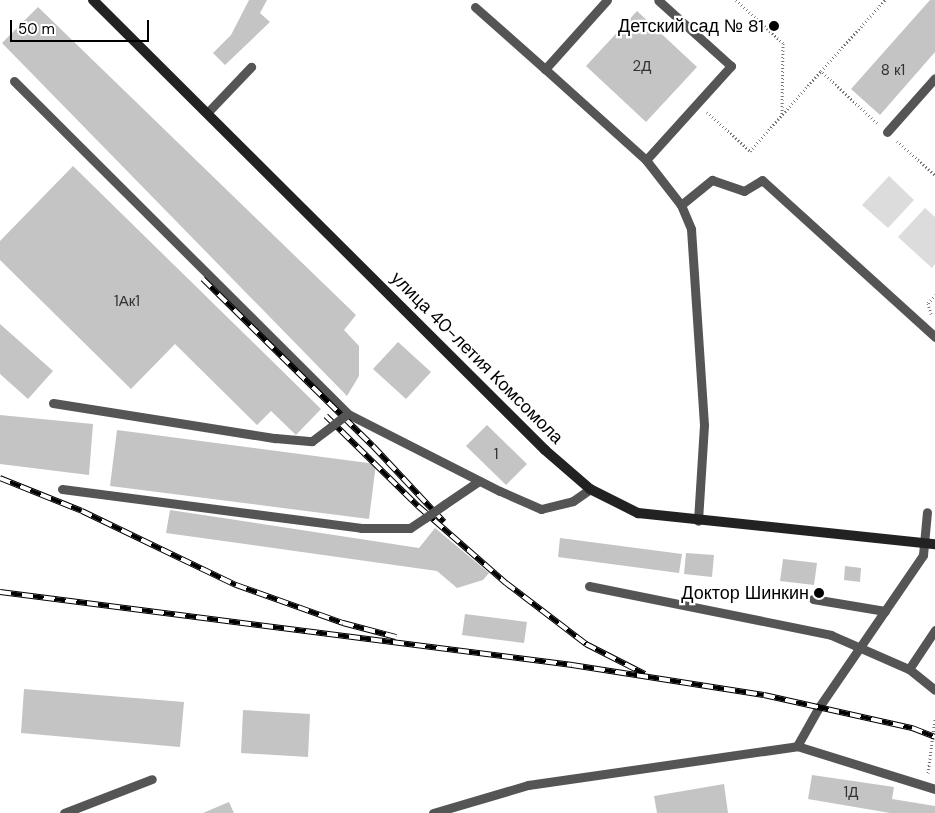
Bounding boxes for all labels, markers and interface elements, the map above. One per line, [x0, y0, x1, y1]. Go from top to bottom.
scale bar [12, 10, 151, 42]
place label: Детский сад № 81 [618, 15, 764, 37]
text: 50 m [18, 19, 55, 39]
marker: Детский сад № 81 [768, 20, 780, 32]
house number: 2Д [633, 58, 651, 76]
house number: 8 к1 [881, 62, 905, 80]
street label: улица 40-летия Комсомола [386, 267, 568, 449]
house number: 1Ак1 [114, 293, 140, 311]
house number: 1 [494, 446, 498, 464]
place label: Доктор Шинкин [681, 582, 809, 604]
marker: Доктор Шинкин [813, 587, 825, 599]
house number: 1Д [844, 784, 858, 802]

